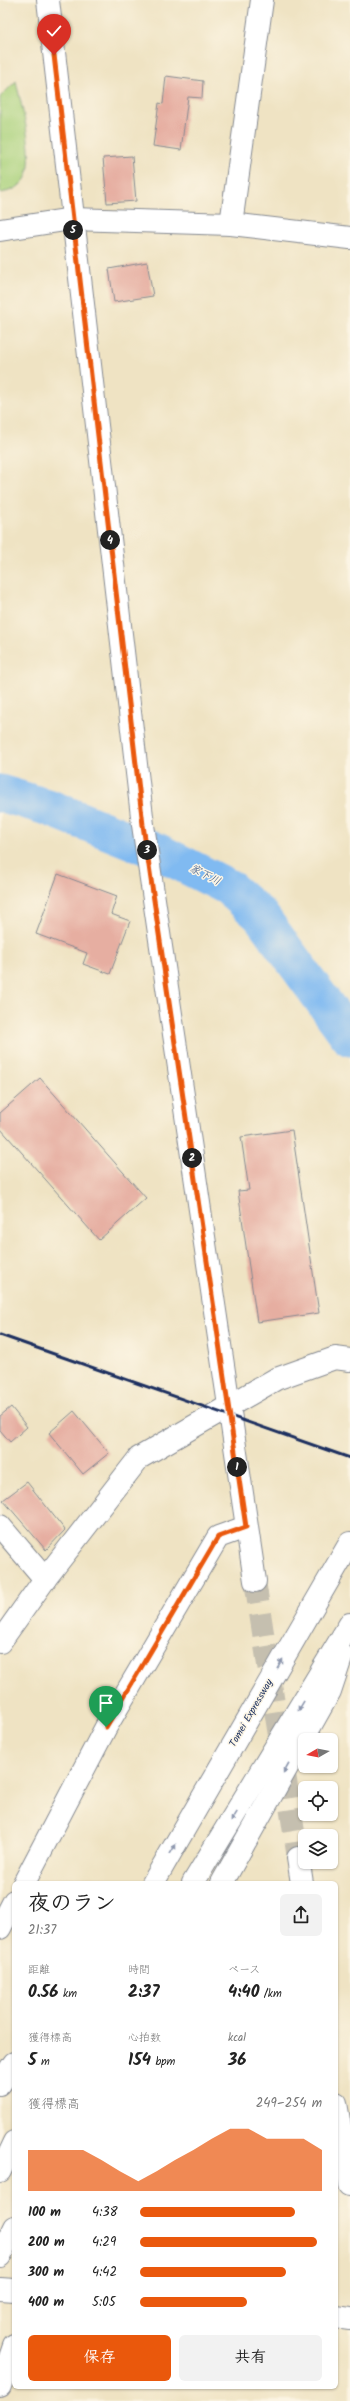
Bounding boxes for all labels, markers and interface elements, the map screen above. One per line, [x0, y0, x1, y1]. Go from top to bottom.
pin [37, 14, 71, 55]
icon: check [43, 20, 65, 42]
pin: 5 [63, 220, 83, 240]
text: 5 [70, 221, 76, 239]
pin: 4 [100, 530, 120, 550]
text: 4 [107, 531, 113, 549]
pin: 3 [137, 840, 157, 860]
text: 3 [144, 841, 150, 859]
water label: 家下川 [186, 859, 224, 891]
pin: 2 [182, 1148, 202, 1168]
text: 2 [189, 1149, 195, 1167]
pin: 1 [227, 1457, 247, 1477]
text: 1 [235, 1458, 239, 1476]
one-way arrow [276, 1658, 283, 1670]
street label: Tomei Expressway [225, 1676, 277, 1750]
pin [89, 1686, 123, 1727]
icon: arrive [95, 1692, 117, 1714]
one-way arrow [297, 1701, 305, 1711]
north arrow [298, 1733, 338, 1773]
map controls [298, 1733, 338, 1869]
one-way arrow [283, 1762, 290, 1774]
button: locate [298, 1781, 338, 1821]
one-way arrow [230, 1811, 237, 1823]
button: layers [298, 1829, 338, 1869]
one-way arrow [169, 1843, 176, 1855]
text: 夜のラン [28, 1887, 116, 1922]
button: share [280, 1894, 322, 1936]
text: 21:37 [28, 1920, 56, 1941]
text: 距離 [28, 1961, 50, 1979]
text: 時間 [128, 1961, 150, 1979]
text: ペース [228, 1961, 260, 1979]
text: 0.56 [28, 1979, 59, 2006]
text: 2:37 [128, 1979, 159, 2006]
text: 4:40 [228, 1979, 259, 2006]
text: km [59, 1985, 77, 2003]
text: /km [259, 1985, 282, 2003]
text: 獲得標高 [28, 2029, 72, 2047]
text: 心拍数 [128, 2029, 161, 2047]
text: kcal [228, 2029, 246, 2047]
text: 5 [28, 2047, 37, 2074]
text: 154 [128, 2047, 151, 2074]
text: 36 [228, 2047, 247, 2074]
text: m [37, 2053, 50, 2071]
text: bpm [151, 2053, 175, 2071]
text: 249–254 m [256, 2093, 322, 2114]
text: 獲得標高 [28, 2094, 80, 2115]
text: 100 m [28, 2202, 61, 2223]
text: 4:38 [92, 2202, 118, 2223]
text: 200 m [28, 2232, 65, 2253]
text: 4:29 [92, 2232, 116, 2253]
text: 300 m [28, 2262, 64, 2283]
text: 4:42 [92, 2262, 117, 2283]
text: 400 m [28, 2292, 64, 2313]
text: 5:05 [92, 2292, 116, 2313]
button: 保存 [28, 2335, 171, 2381]
button: 共有 [179, 2335, 322, 2381]

